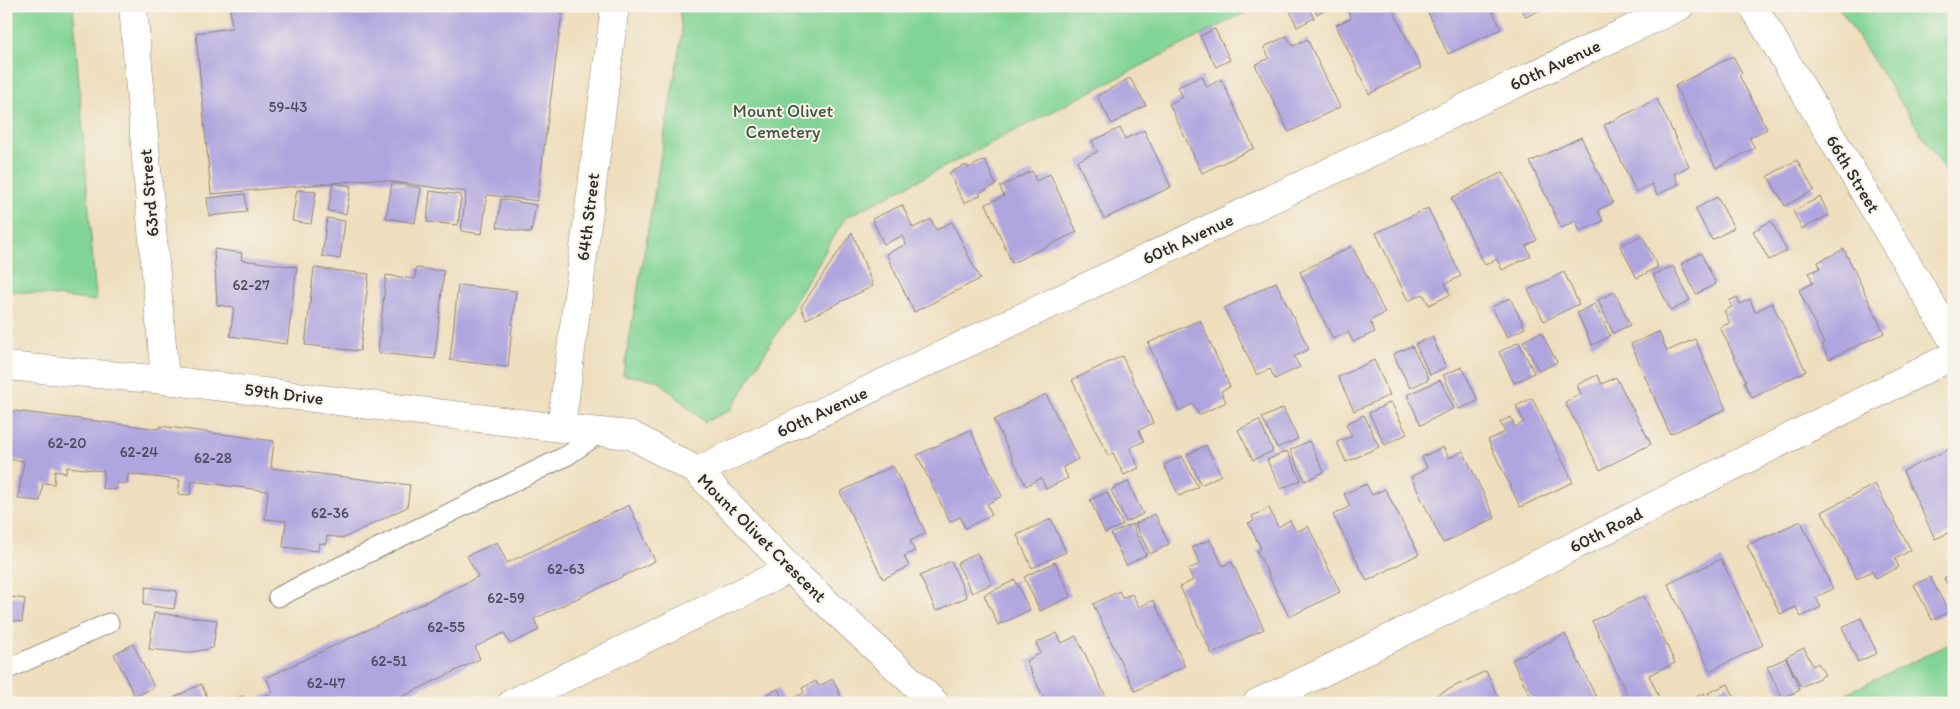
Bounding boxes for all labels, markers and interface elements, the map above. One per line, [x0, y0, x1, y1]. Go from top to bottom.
street label: 60th Avenue [1506, 34, 1604, 96]
house number: 59-43 [269, 98, 307, 116]
park label: Mount Olivet Cemetery [733, 100, 834, 143]
street label: 66th Street [1821, 131, 1885, 217]
street label: 63rd Street [134, 148, 164, 238]
street label: 64th Street [572, 172, 604, 262]
street label: 60th Avenue [1139, 208, 1237, 270]
house number: 62-27 [232, 276, 270, 294]
street label: 59th Drive [243, 378, 325, 410]
street label: 60th Avenue [773, 381, 871, 443]
house number: 62-20 [48, 434, 86, 452]
house number: 62-24 [120, 443, 158, 461]
house number: 62-28 [194, 449, 232, 467]
street label: Mount Olivet Crescent [693, 469, 831, 607]
street label: 60th Road [1566, 502, 1646, 558]
house number: 62-36 [311, 504, 349, 522]
house number: 62-63 [547, 560, 585, 578]
house number: 62-59 [487, 589, 525, 607]
house number: 62-55 [427, 618, 465, 636]
house number: 62-51 [371, 652, 407, 670]
house number: 62-47 [307, 674, 346, 692]

